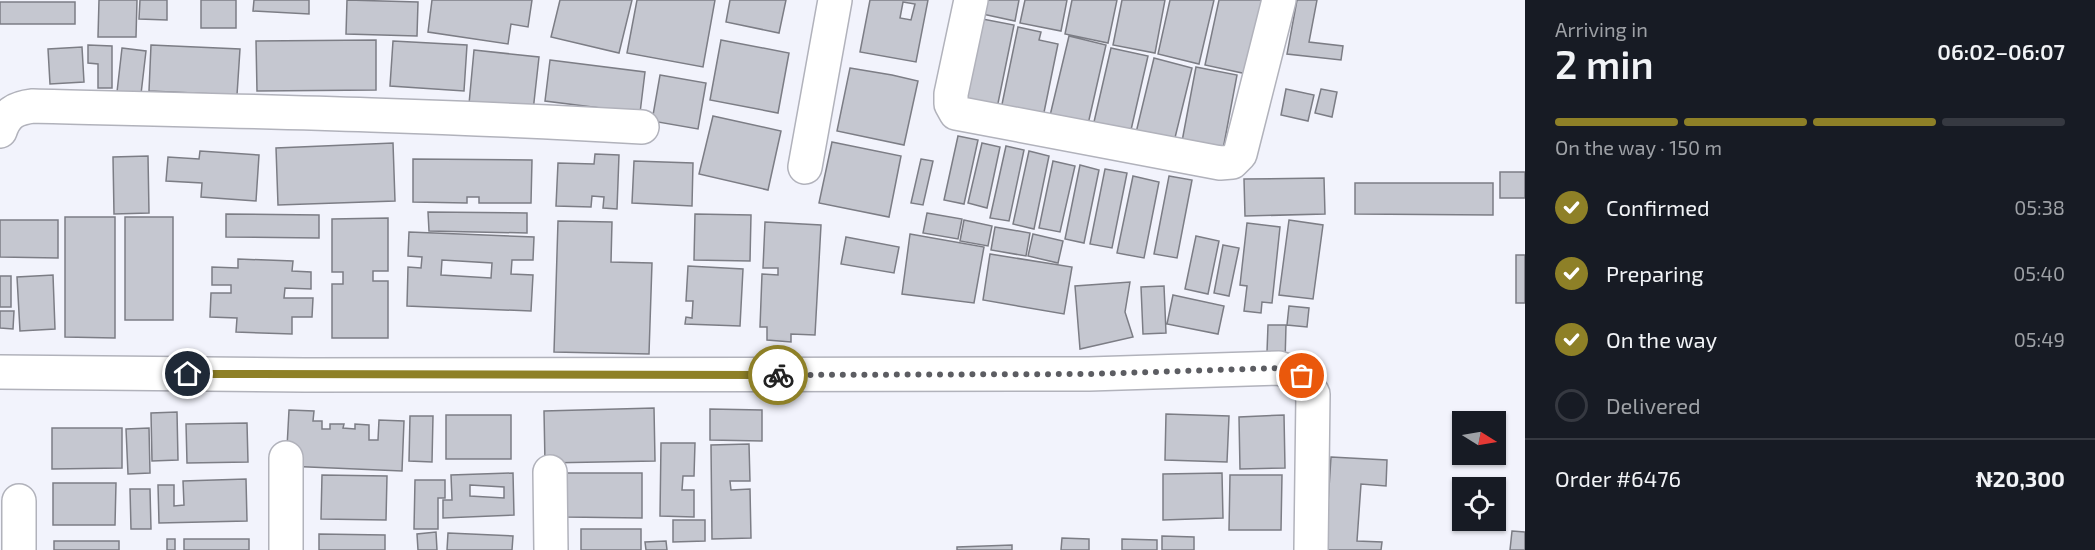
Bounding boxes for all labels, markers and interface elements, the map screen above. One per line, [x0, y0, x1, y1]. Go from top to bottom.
text: Arriving in [1555, 17, 1648, 41]
text: 06:02–06:07 [1937, 38, 2065, 64]
text: 2 min [1555, 40, 1654, 87]
text: On the way · 150 m [1555, 135, 1722, 159]
icon: check [1555, 191, 1588, 224]
text: Confirmed [1606, 194, 1710, 220]
text: 05:38 [2014, 195, 2065, 219]
icon: check [1555, 257, 1588, 290]
text: Preparing [1606, 260, 1704, 286]
text: 05:40 [2013, 261, 2065, 285]
icon: check [1555, 323, 1588, 356]
text: On the way [1606, 326, 1717, 352]
text: 05:49 [2014, 327, 2065, 351]
courier [748, 345, 808, 405]
pin [162, 348, 213, 399]
pin [1276, 350, 1327, 401]
icon: home [171, 357, 204, 390]
icon: bike [762, 359, 795, 392]
icon: bag [1285, 359, 1318, 392]
text: Delivered [1606, 392, 1701, 418]
north arrow [1452, 411, 1506, 465]
map controls [1452, 411, 1506, 531]
text: Order #6476 [1555, 465, 1681, 491]
text: ₦20,300 [1976, 465, 2065, 491]
button: locate [1452, 477, 1506, 531]

